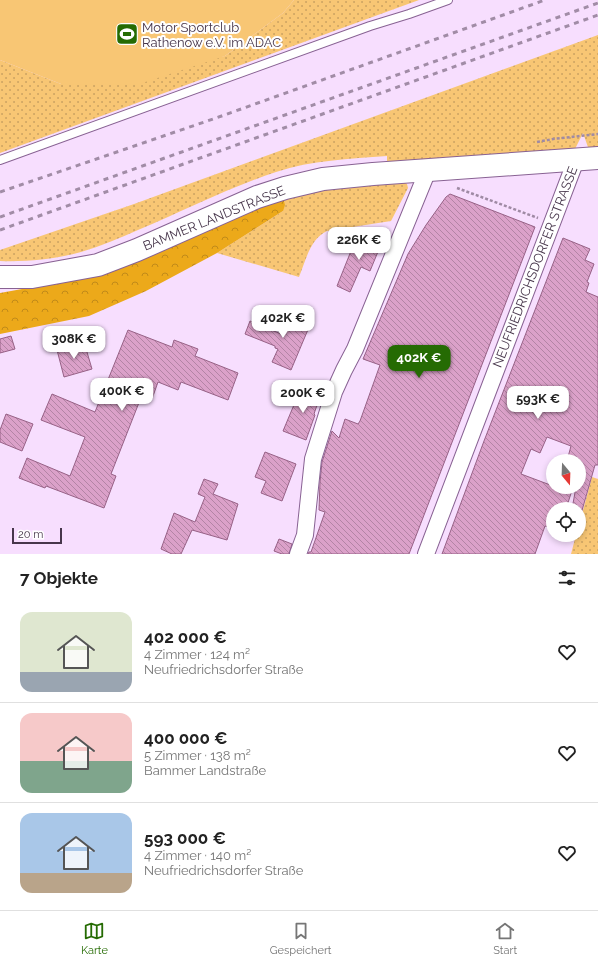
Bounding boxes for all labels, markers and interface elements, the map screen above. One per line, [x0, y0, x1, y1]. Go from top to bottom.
place label: Motor Sportclub Rathenow e.V. im ADAC [142, 20, 281, 50]
sports icon: Motor Sportclub Rathenow e.V. im ADAC [114, 21, 140, 47]
street label: NEUFRIEDRICHSDORFER STRASSE [490, 164, 580, 370]
street label: BAMMER LANDSTRASSE [141, 183, 287, 253]
pin: 226K € [326, 227, 392, 261]
text: 226K € [337, 232, 381, 247]
pin: 402K € [250, 305, 316, 339]
text: 402K € [261, 310, 305, 325]
pin: 308K € [41, 326, 107, 360]
text: 308K € [51, 331, 97, 346]
pin: 402K € [386, 345, 452, 379]
text: 402K € [397, 350, 441, 365]
pin: 400K € [89, 378, 155, 412]
pin: 200K € [270, 380, 336, 414]
text: 400K € [99, 383, 145, 398]
text: 200K € [280, 385, 326, 400]
pin: 593K € [505, 386, 571, 420]
text: 593K € [516, 391, 560, 406]
north arrow [546, 454, 586, 494]
map controls [546, 454, 586, 542]
button: locate [546, 502, 586, 542]
scale bar [12, 526, 62, 545]
text: 20 m [18, 528, 43, 541]
icon: filters [556, 567, 578, 589]
text: 7 Objekte [20, 568, 98, 588]
text: 402 000 € [144, 627, 227, 647]
icon: home [52, 628, 100, 676]
icon: heart [556, 641, 578, 663]
text: 4 Zimmer · 124 m² [144, 647, 250, 662]
text: Neufriedrichsdorfer Straße [144, 662, 303, 677]
text: 400 000 € [144, 728, 228, 748]
icon: home [52, 729, 100, 777]
icon: heart [556, 742, 578, 764]
text: 5 Zimmer · 138 m² [144, 748, 251, 763]
text: Bammer Landstraße [144, 763, 266, 778]
text: 593 000 € [144, 828, 226, 848]
icon: home [52, 829, 100, 877]
icon: heart [556, 842, 578, 864]
text: 4 Zimmer · 140 m² [144, 848, 251, 863]
text: Neufriedrichsdorfer Straße [144, 863, 303, 878]
tab: Karte [81, 920, 108, 957]
tab: Gespeichert [270, 920, 331, 957]
tab: Start [493, 920, 517, 957]

